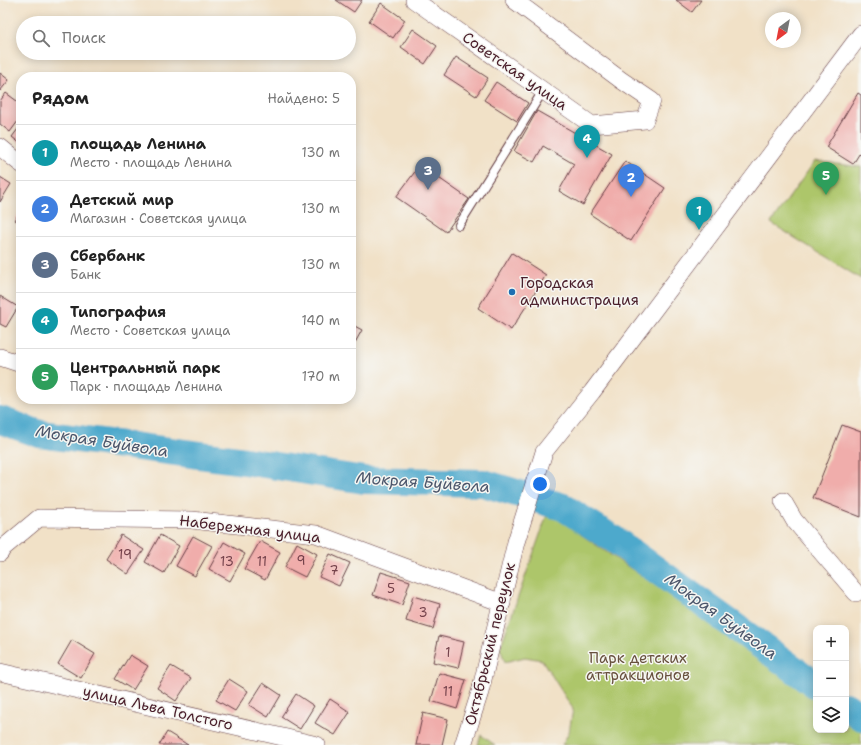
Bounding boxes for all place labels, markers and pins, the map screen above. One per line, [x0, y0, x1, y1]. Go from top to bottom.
pin: 4 [574, 125, 600, 158]
pin: 3 [415, 157, 441, 190]
pin: 5 [813, 162, 839, 195]
pin: 2 [618, 164, 644, 197]
pin: 1 [686, 197, 712, 230]
place label: Городская администрация [520, 273, 639, 310]
marker: Городская администрация [507, 287, 517, 297]

